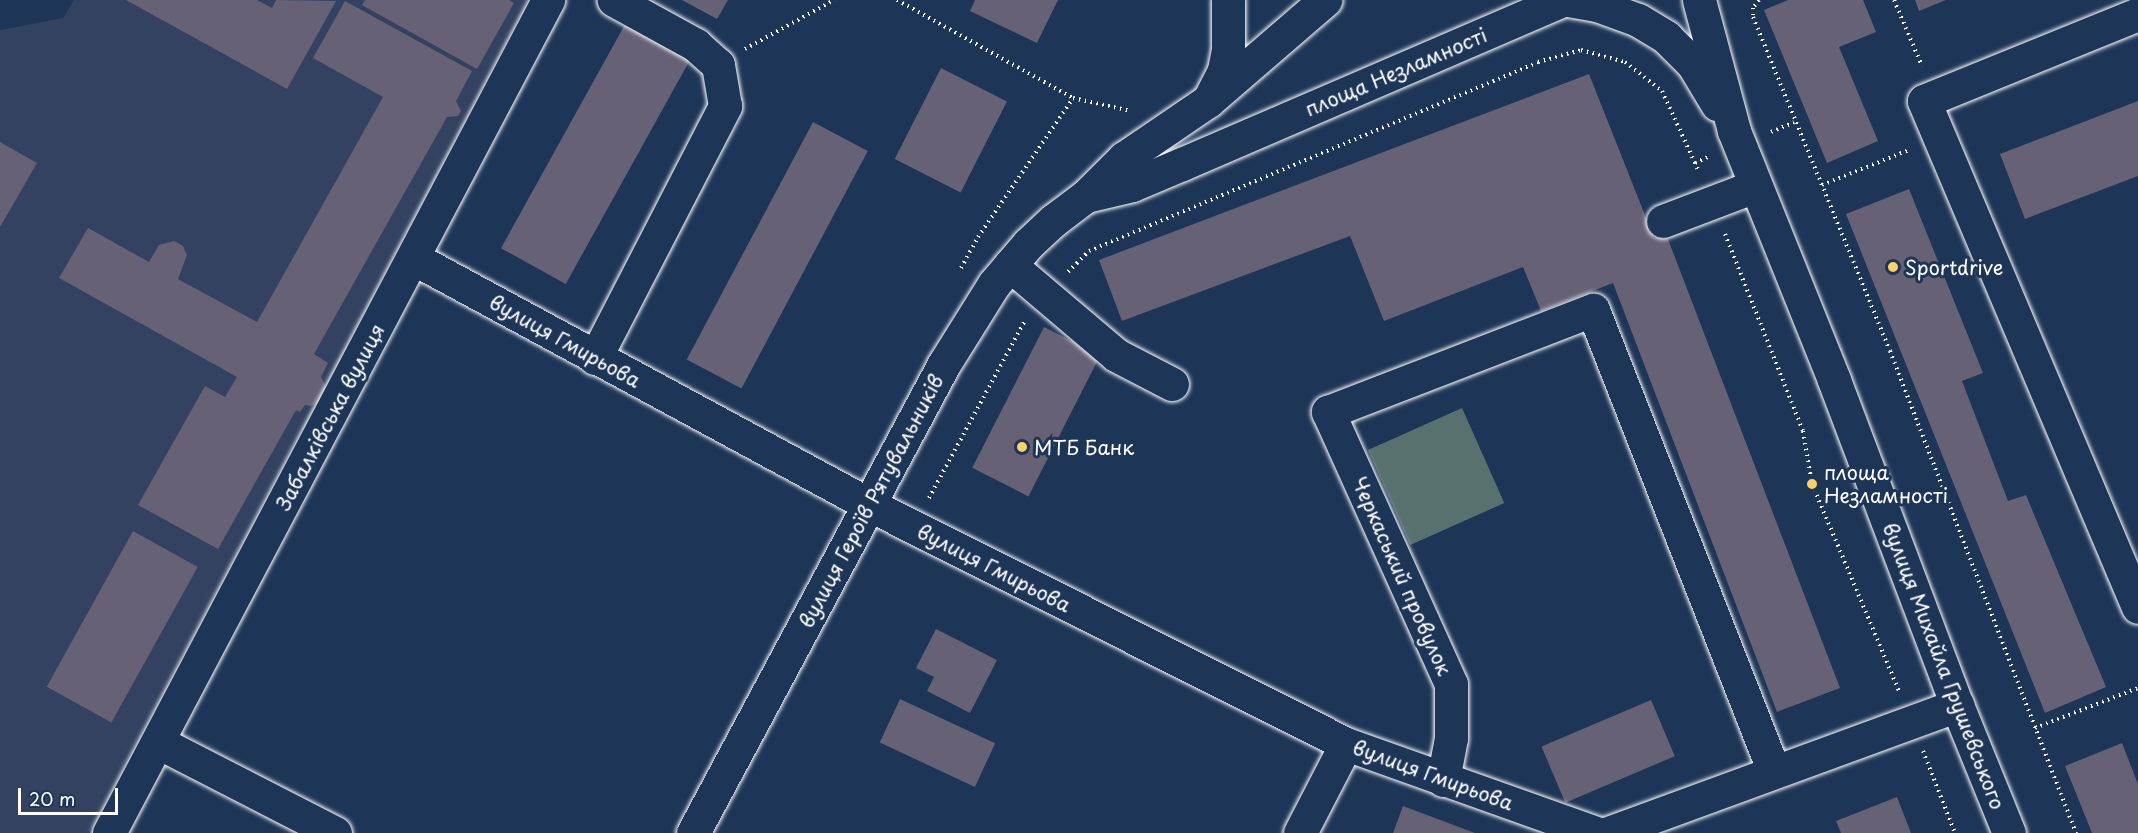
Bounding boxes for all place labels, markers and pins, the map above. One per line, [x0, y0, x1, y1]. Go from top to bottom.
place label: Sportdrive [1905, 255, 2003, 279]
marker: Sportdrive [1886, 260, 1900, 274]
place label: МТБ Банк [1034, 435, 1135, 459]
marker: МТБ Банк [1015, 440, 1029, 454]
place label: площа Незламності [1824, 460, 1948, 507]
marker: площа Незламності [1805, 477, 1819, 491]

